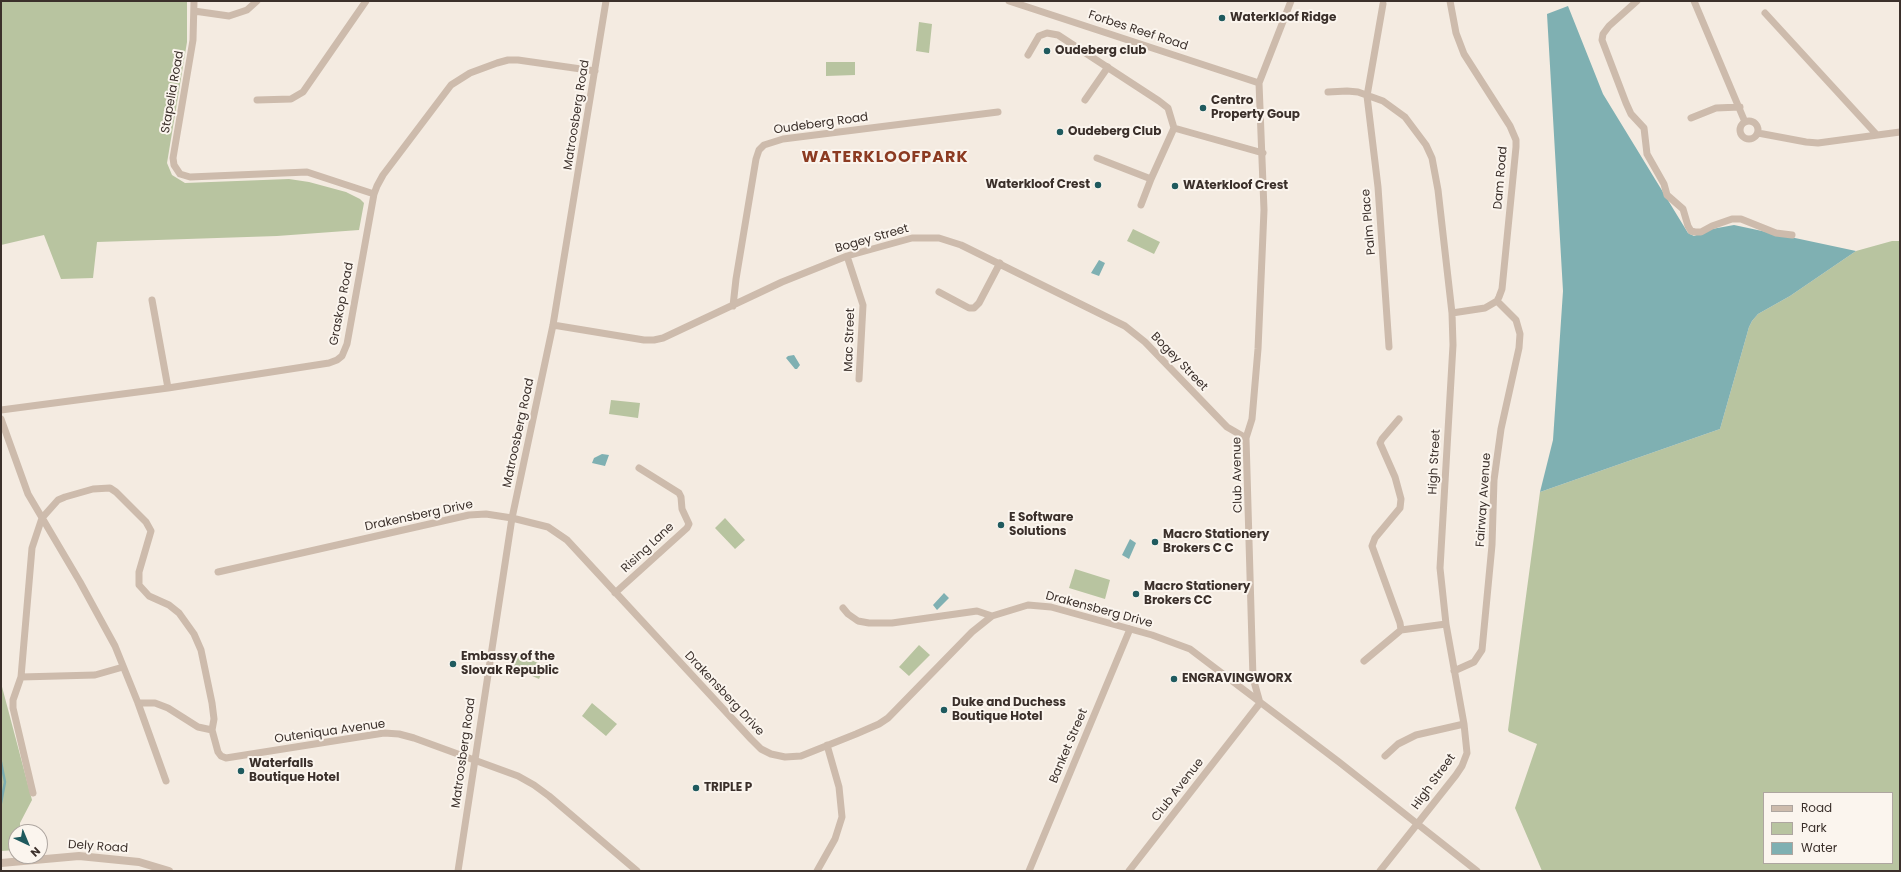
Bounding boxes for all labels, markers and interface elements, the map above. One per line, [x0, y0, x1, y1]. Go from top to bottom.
street label: Forbes Reef Road [1086, 8, 1190, 54]
place label: Waterkloof Ridge [1230, 11, 1336, 25]
marker: Waterkloof Ridge [1217, 13, 1227, 23]
place label: Oudeberg club [1055, 44, 1146, 58]
marker: Oudeberg club [1042, 46, 1052, 56]
street label: Stapelia Road [159, 50, 187, 134]
street label: Matroosberg Road [561, 59, 593, 171]
place label: Centro Property Goup [1211, 94, 1300, 122]
marker: Centro Property Goup [1198, 103, 1208, 113]
street label: Oudeberg Road [773, 110, 869, 138]
place label: Oudeberg Club [1068, 125, 1161, 139]
marker: Oudeberg Club [1055, 127, 1065, 137]
street label: Dam Road [1491, 146, 1511, 210]
district label: WATERKLOOFPARK [801, 148, 969, 168]
place label: Waterkloof Crest [985, 178, 1090, 192]
place label: WAterkloof Crest [1183, 179, 1288, 193]
marker: Waterkloof Crest [1093, 180, 1103, 190]
marker: WAterkloof Crest [1170, 181, 1180, 191]
street label: Palm Place [1359, 188, 1379, 256]
street label: Bogey Street [834, 222, 910, 256]
street label: Graskop Road [327, 261, 357, 347]
street label: Mac Street [842, 308, 858, 372]
street label: Bogey Street [1148, 330, 1210, 394]
street label: Matroosberg Road [500, 377, 538, 489]
street label: High Street [1426, 429, 1444, 495]
street label: Club Avenue [1230, 437, 1246, 513]
street label: Fairway Avenue [1474, 452, 1494, 548]
street label: Drakensberg Drive [364, 498, 474, 534]
place label: E Software Solutions [1009, 511, 1073, 539]
street label: Rising Lane [619, 520, 677, 576]
marker: E Software Solutions [996, 520, 1006, 530]
place label: Macro Stationery Brokers C C [1163, 528, 1269, 556]
marker: Macro Stationery Brokers C C [1150, 537, 1160, 547]
place label: Macro Stationery Brokers CC [1144, 580, 1250, 608]
street label: Drakensberg Drive [1044, 589, 1154, 631]
marker: Macro Stationery Brokers CC [1131, 589, 1141, 599]
street label: Drakensberg Drive [681, 649, 767, 739]
place label: Embassy of the Slovak Republic [461, 650, 559, 678]
marker: Embassy of the Slovak Republic [448, 659, 458, 669]
place label: ENGRAVINGWORX [1182, 672, 1292, 686]
marker: ENGRAVINGWORX [1169, 674, 1179, 684]
place label: Duke and Duchess Boutique Hotel [952, 696, 1066, 724]
street label: Matroosberg Road [449, 697, 479, 809]
marker: Duke and Duchess Boutique Hotel [939, 705, 949, 715]
street label: Banket Street [1047, 707, 1091, 785]
street label: Outeniqua Avenue [274, 717, 386, 747]
street label: High Street [1409, 751, 1459, 813]
street label: Club Avenue [1149, 756, 1207, 824]
place label: Waterfalls Boutique Hotel [249, 757, 339, 785]
marker: Waterfalls Boutique Hotel [236, 766, 246, 776]
place label: TRIPLE P [704, 781, 752, 795]
marker: TRIPLE P [691, 783, 701, 793]
legend [1763, 792, 1893, 864]
text: Road [1801, 799, 1832, 816]
text: Park [1801, 819, 1827, 836]
north arrow [8, 824, 48, 864]
street label: Dely Road [68, 838, 128, 856]
text: Water [1801, 839, 1837, 856]
text: N [27, 843, 44, 861]

